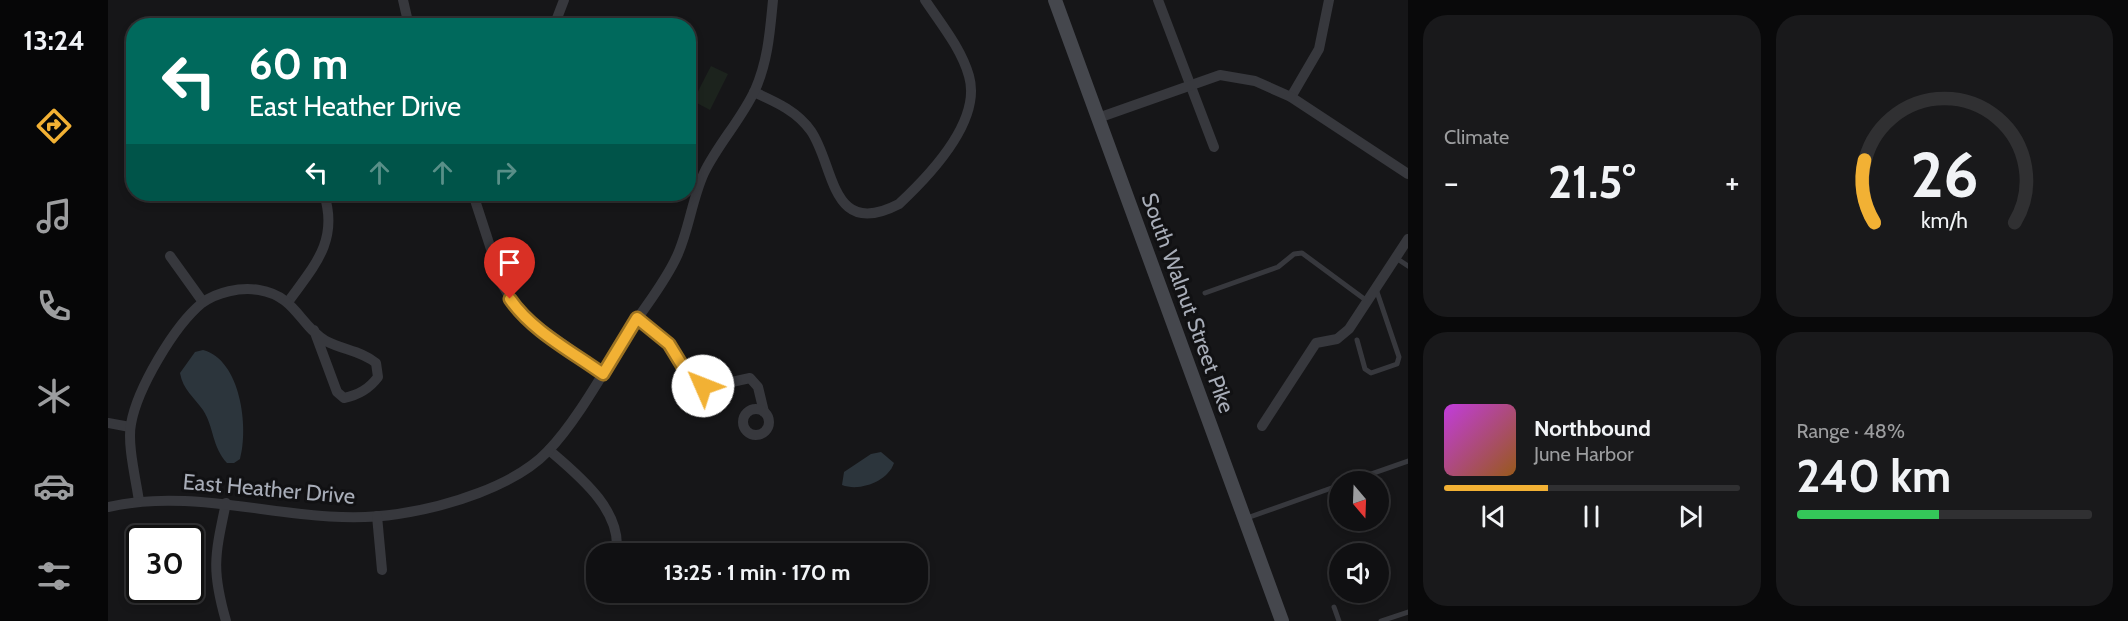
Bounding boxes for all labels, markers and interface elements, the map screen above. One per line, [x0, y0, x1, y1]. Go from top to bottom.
text: 13:24 [23, 24, 85, 57]
text: 60 m [249, 38, 348, 90]
icon: left [150, 42, 228, 120]
text: East Heather Drive [249, 90, 461, 123]
icon: directions [33, 105, 75, 147]
text: Climate [1444, 125, 1509, 149]
text: 26 [1910, 137, 1978, 213]
text: 21.5° [1548, 155, 1636, 209]
icon: left [300, 156, 333, 189]
icon: ahead [363, 156, 396, 189]
icon: ahead [426, 156, 459, 189]
icon: right [489, 156, 522, 189]
text: − [1444, 162, 1459, 202]
text: + [1725, 162, 1739, 202]
street label: South Walnut Street Pike [1136, 189, 1240, 417]
icon: music [33, 195, 75, 237]
text: km/h [1921, 207, 1968, 233]
pin [484, 237, 535, 299]
icon: arrive [493, 246, 526, 279]
icon: phone [33, 285, 75, 327]
position arrow [671, 354, 735, 418]
icon: climate [33, 375, 75, 417]
text: Northbound [1534, 415, 1651, 442]
text: Range · 48% [1797, 419, 1905, 443]
text: June Harbor [1534, 442, 1634, 466]
text: 240 km [1797, 449, 1951, 503]
icon: car [33, 465, 75, 507]
street label: East Heather Drive [182, 468, 356, 510]
north arrow [1329, 471, 1389, 531]
map controls [1329, 471, 1389, 603]
icon: previous [1477, 500, 1510, 533]
icon: pause [1575, 500, 1608, 533]
icon: next [1674, 500, 1707, 533]
speed limit sign: 30 [126, 525, 204, 603]
button: sound [1329, 543, 1389, 603]
icon: filters [33, 555, 75, 597]
text: 13:25 · 1 min · 170 m [664, 559, 850, 586]

